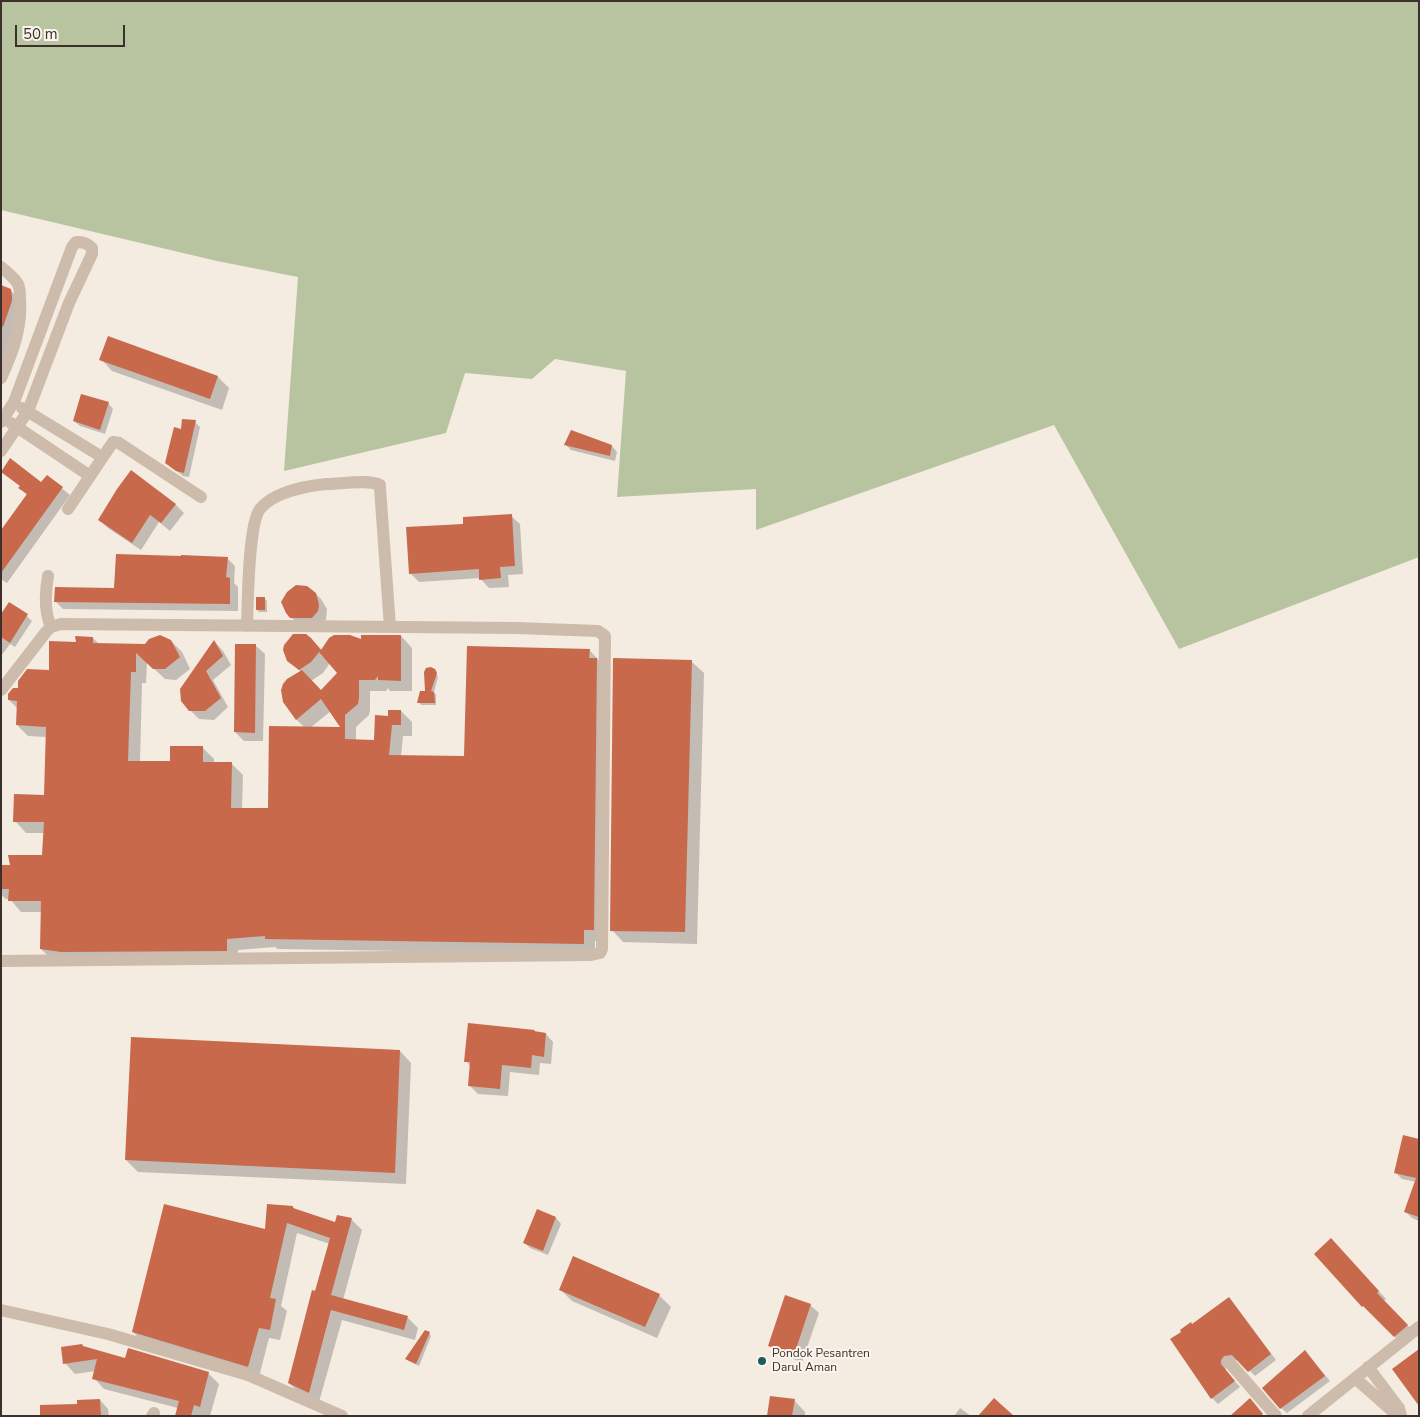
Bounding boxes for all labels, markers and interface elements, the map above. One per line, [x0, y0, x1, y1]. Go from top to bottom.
scale bar [18, 15, 128, 47]
text: 50 m [23, 24, 58, 44]
place label: Pondok Pesantren Darul Aman [772, 1347, 870, 1375]
marker: Pondok Pesantren Darul Aman [756, 1355, 768, 1367]

